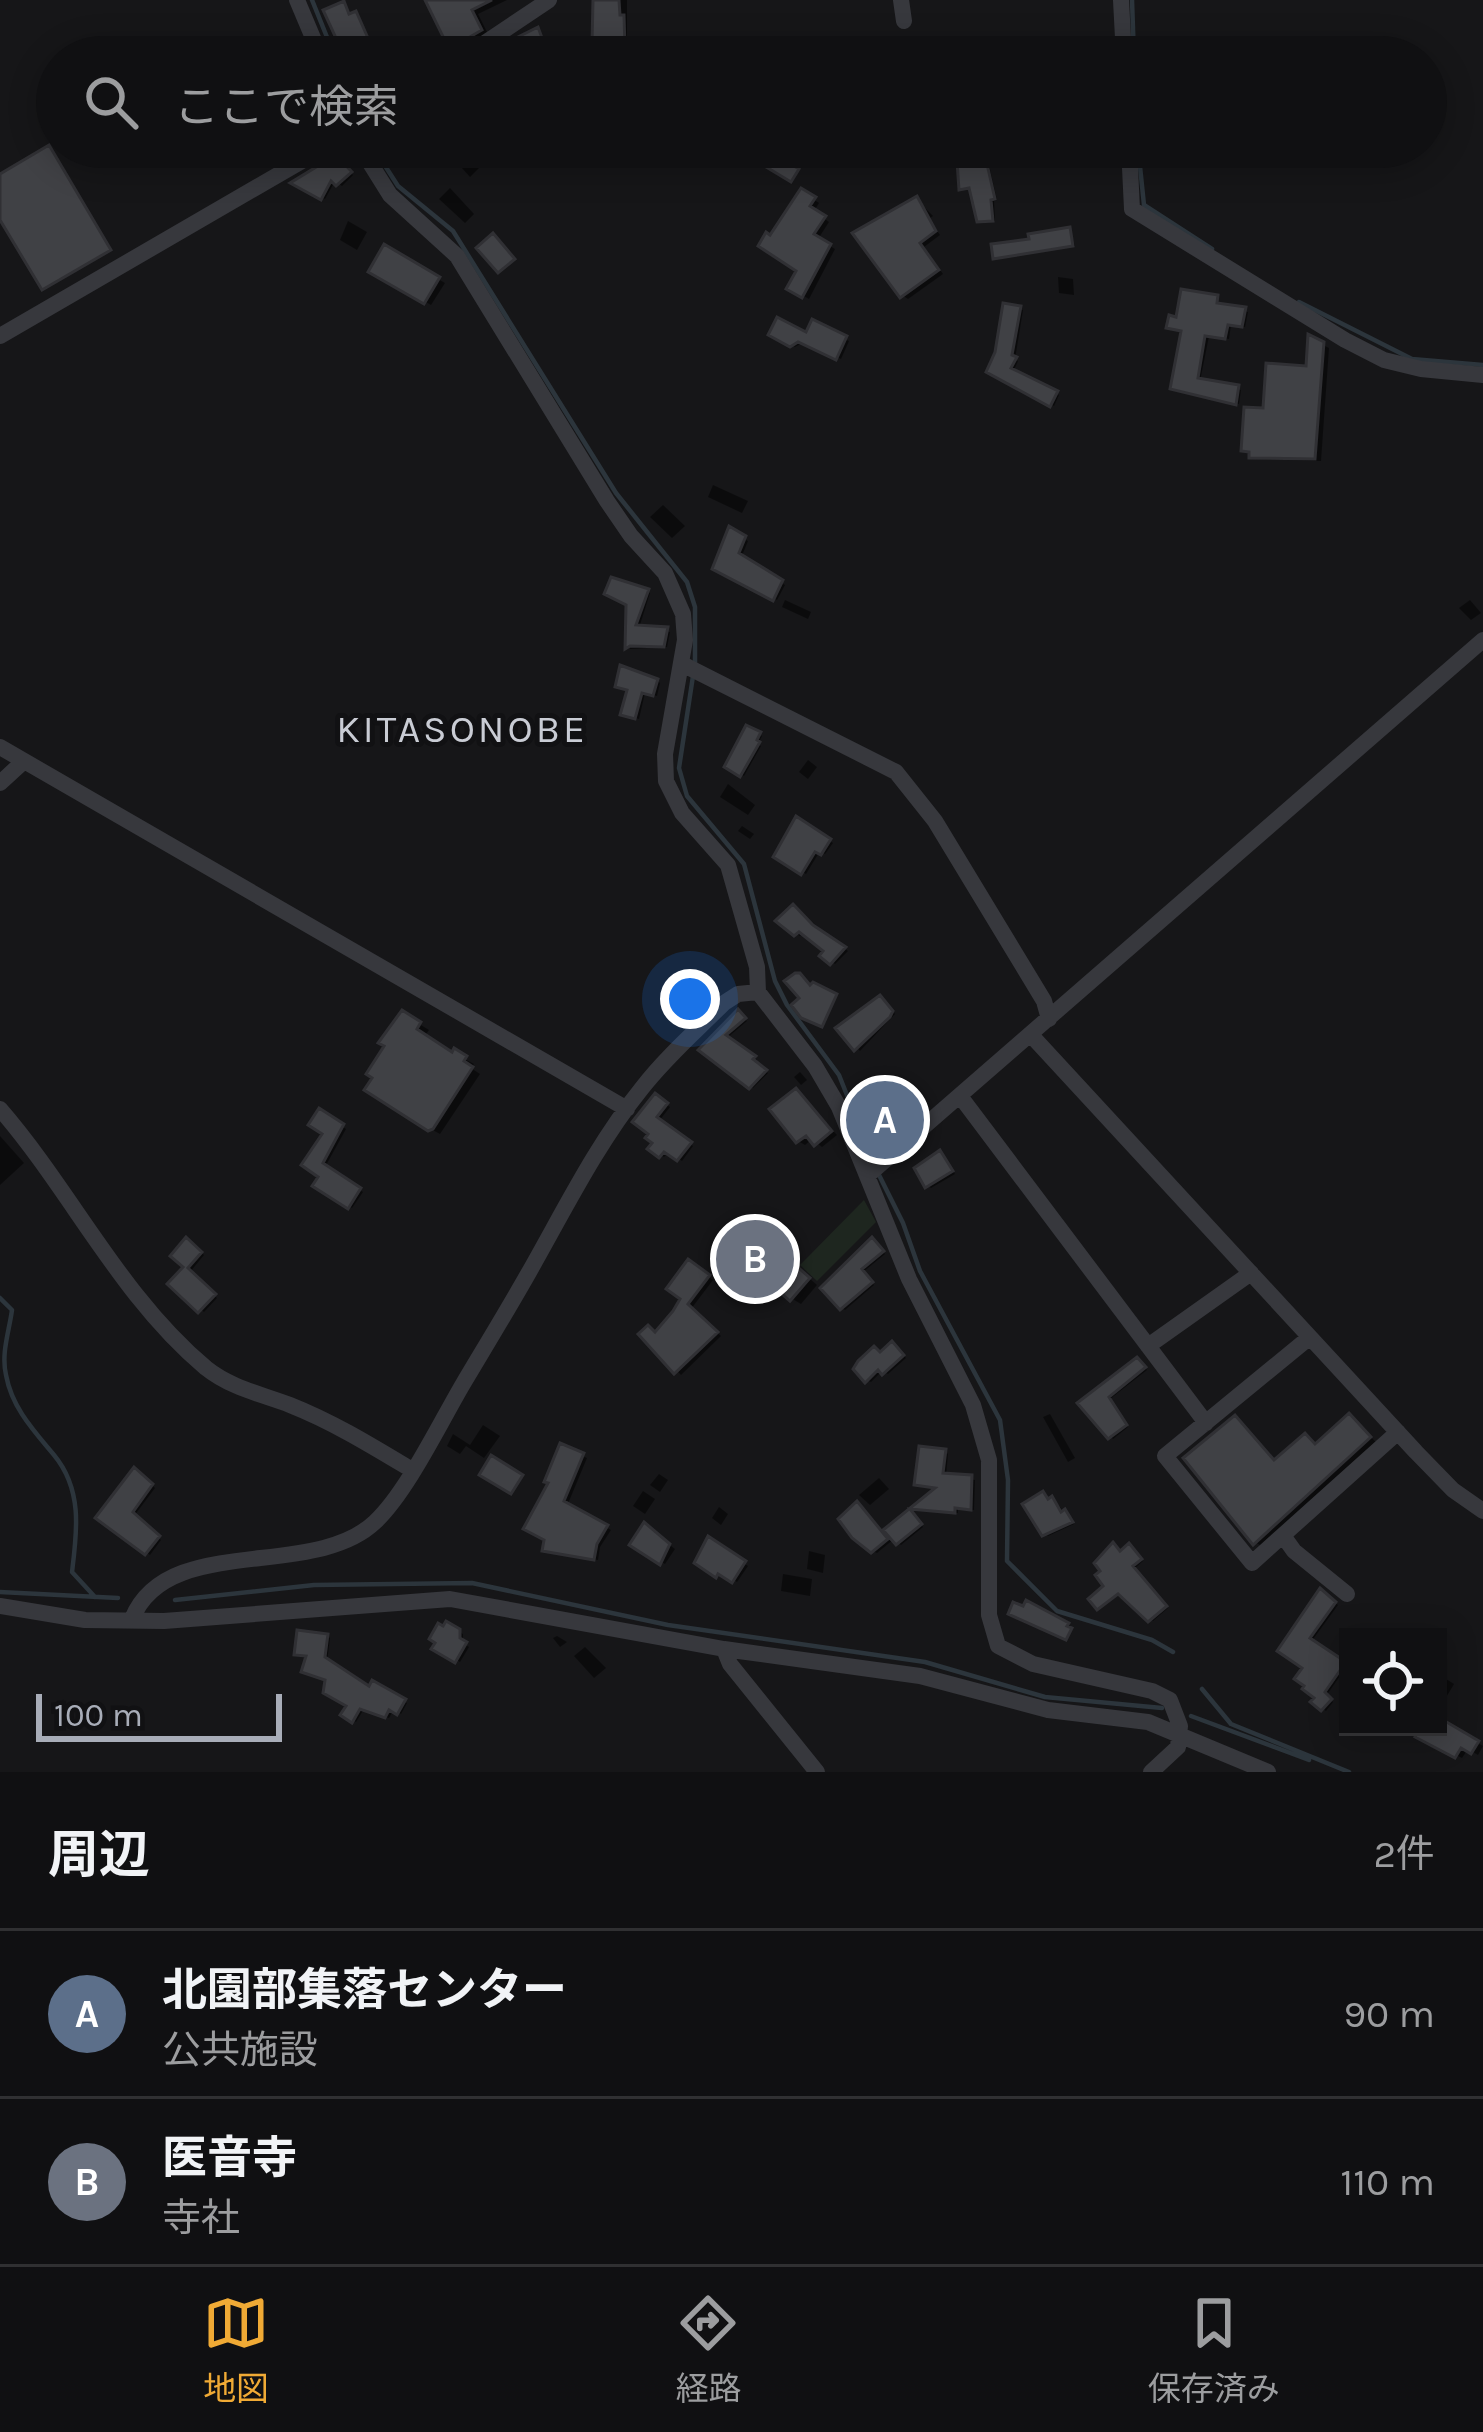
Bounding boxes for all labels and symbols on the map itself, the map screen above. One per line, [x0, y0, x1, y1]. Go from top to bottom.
district label: KITASONOBE [336, 706, 588, 752]
your location [660, 969, 720, 1029]
pin: A [846, 1075, 924, 1165]
pin: B [716, 1214, 794, 1304]
scale bar [36, 1688, 282, 1741]

